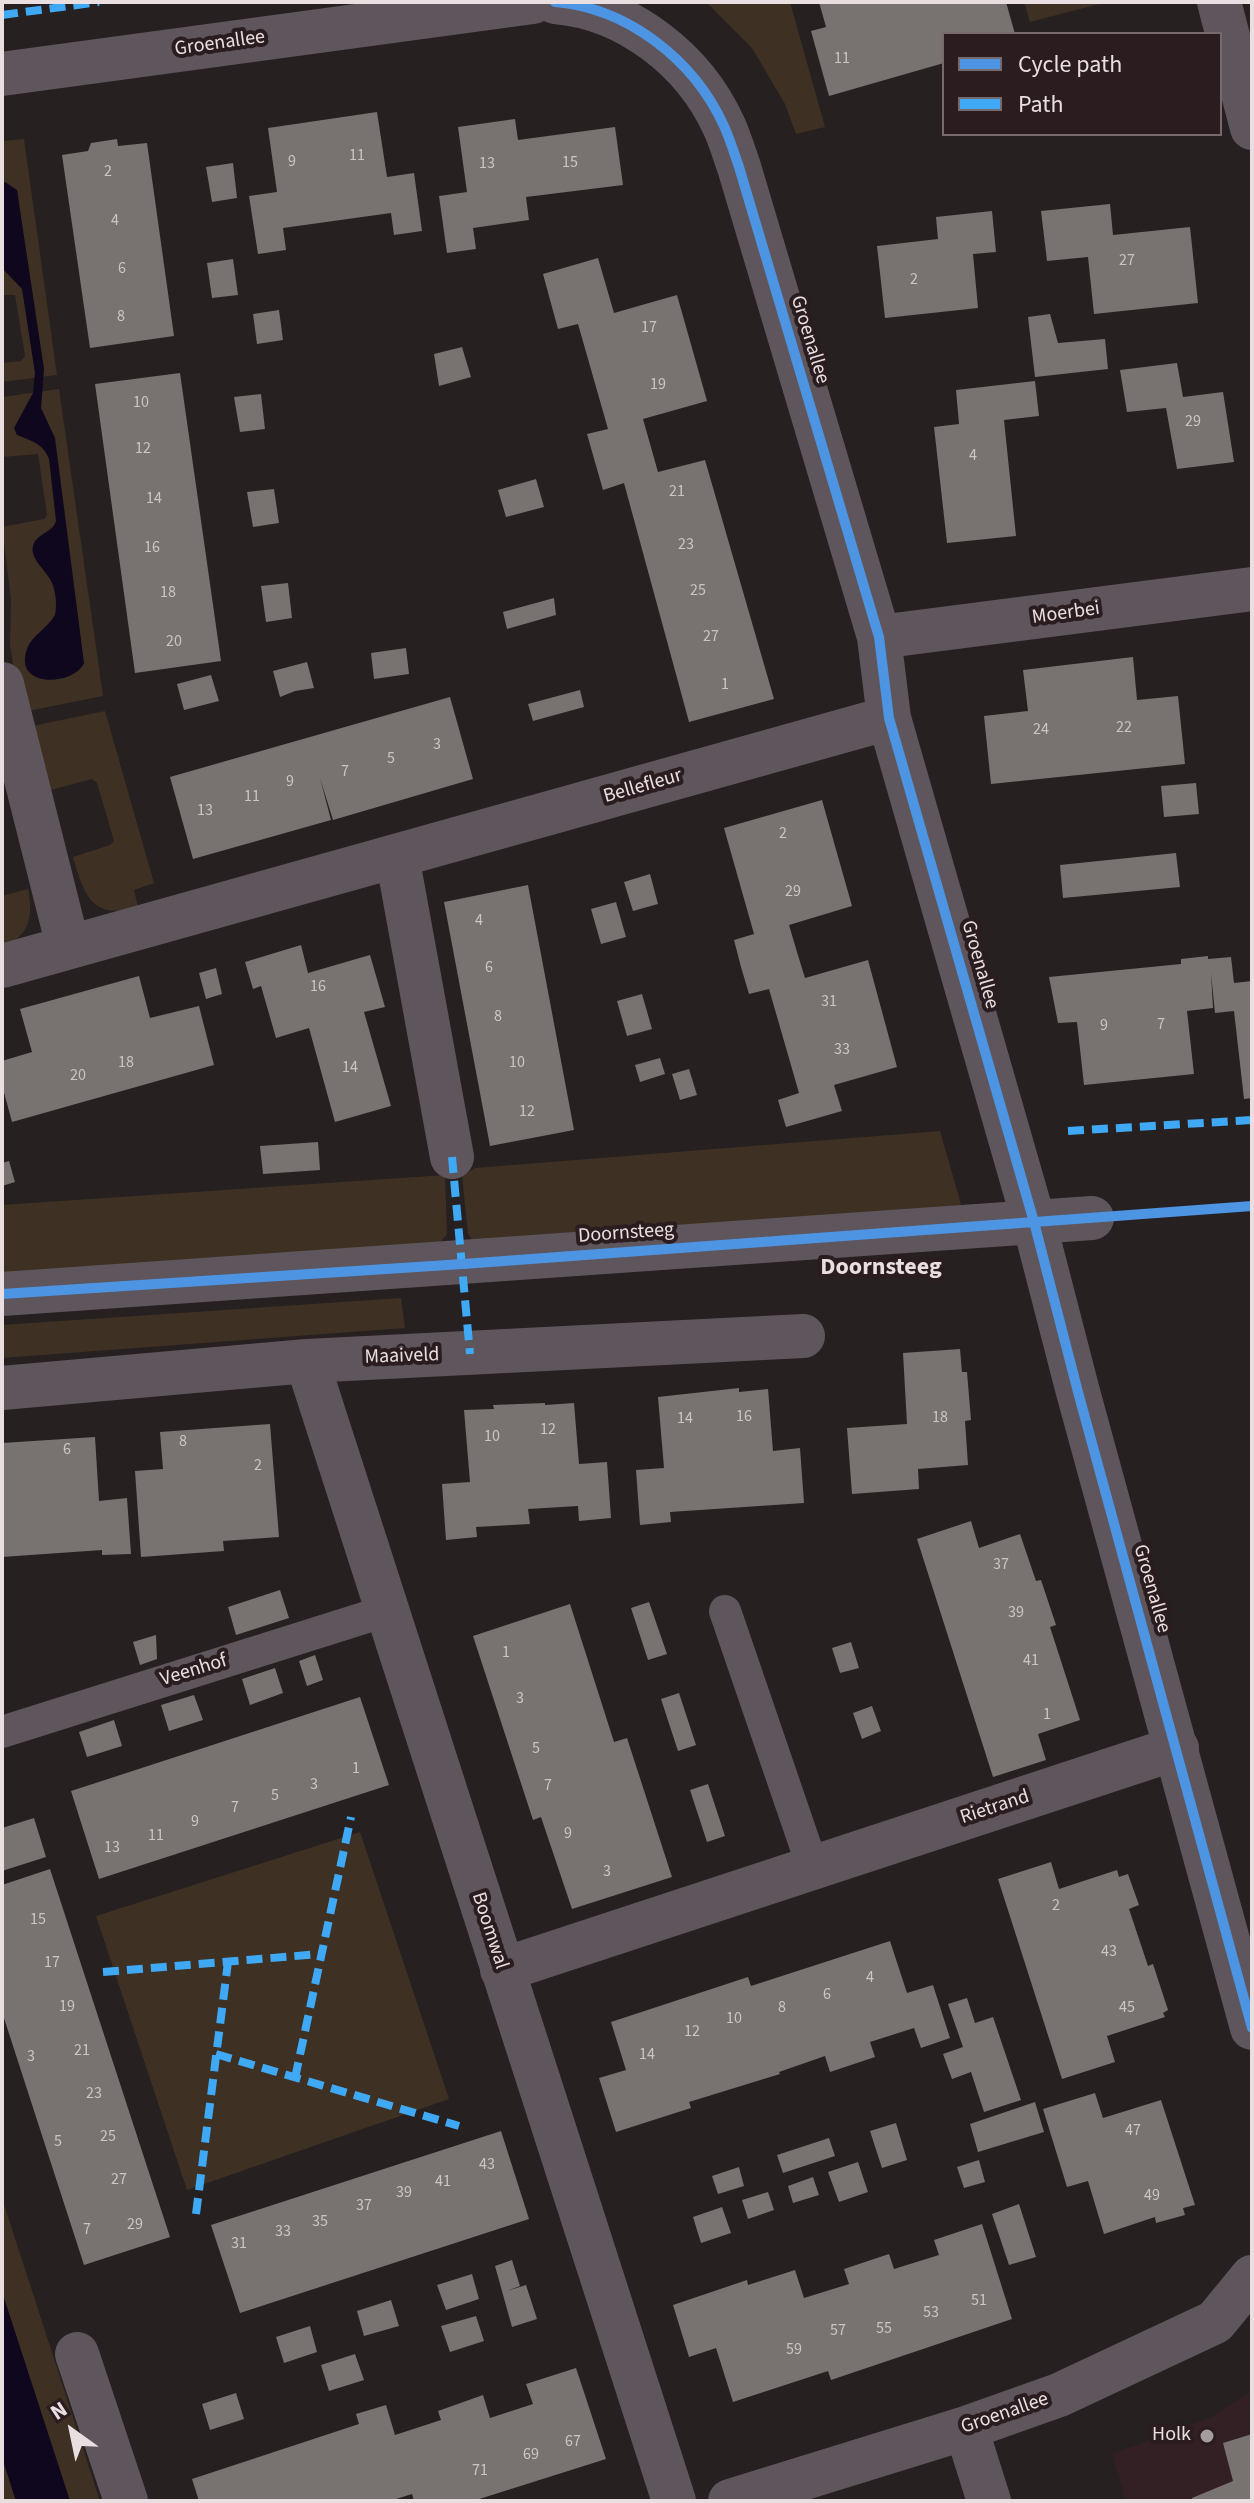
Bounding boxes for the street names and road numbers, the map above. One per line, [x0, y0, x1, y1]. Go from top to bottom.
street label: Groenallee [173, 26, 267, 62]
street label: Groenallee [784, 293, 834, 387]
street label: Moerbei [1031, 597, 1101, 631]
street label: Bellefleur [601, 764, 685, 810]
street label: Groenallee [955, 918, 1003, 1012]
street label: Doornsteeg [577, 1219, 675, 1249]
street label: Maaiveld [364, 1344, 440, 1370]
street label: Groenallee [1127, 1542, 1175, 1636]
street label: Veenhof [158, 1650, 230, 1692]
street label: Rietrand [957, 1786, 1033, 1830]
street label: Boomwal [465, 1890, 513, 1972]
street label: Groenallee [958, 2388, 1052, 2440]

